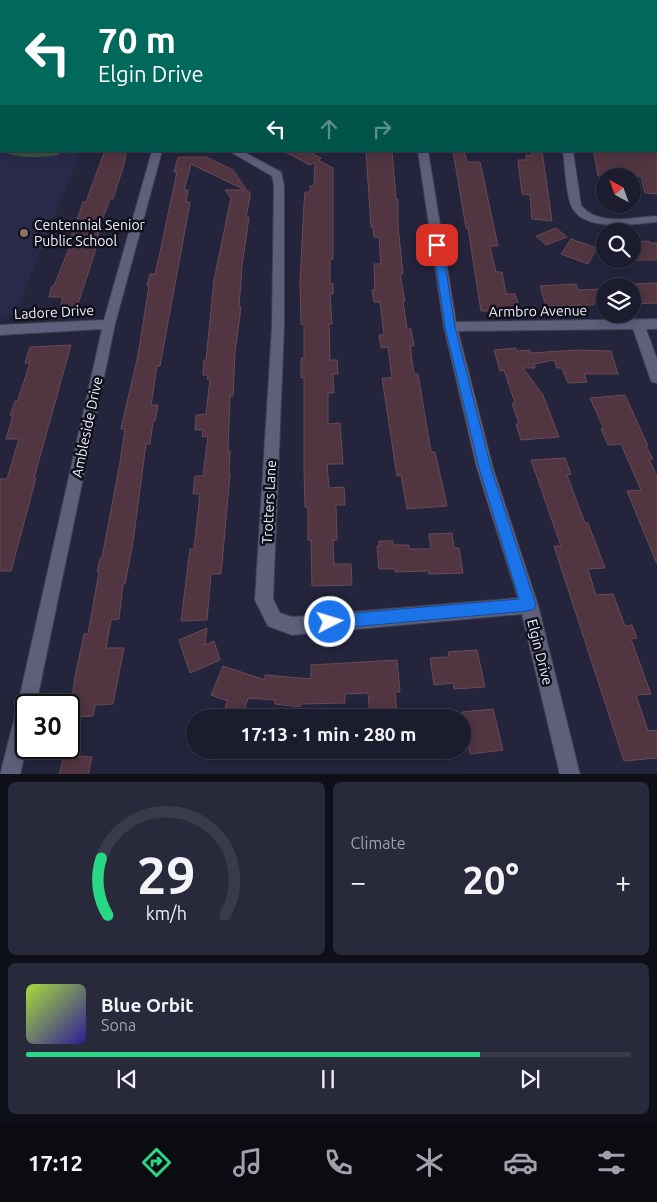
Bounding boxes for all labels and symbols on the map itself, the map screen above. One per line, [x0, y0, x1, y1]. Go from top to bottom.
north arrow [596, 168, 641, 212]
place label: Centennial Senior Public School [34, 217, 146, 249]
pin [416, 224, 458, 266]
marker: Centennial Senior Public School [18, 227, 30, 239]
street label: Ladore Drive [14, 302, 94, 322]
street label: Armbro Avenue [489, 302, 587, 320]
street label: Ambleside Drive [69, 375, 105, 479]
street label: Trotters Lane [259, 460, 279, 544]
position arrow [303, 595, 355, 647]
street label: Elgin Drive [524, 617, 556, 687]
speed limit sign: 30 [15, 694, 80, 759]

